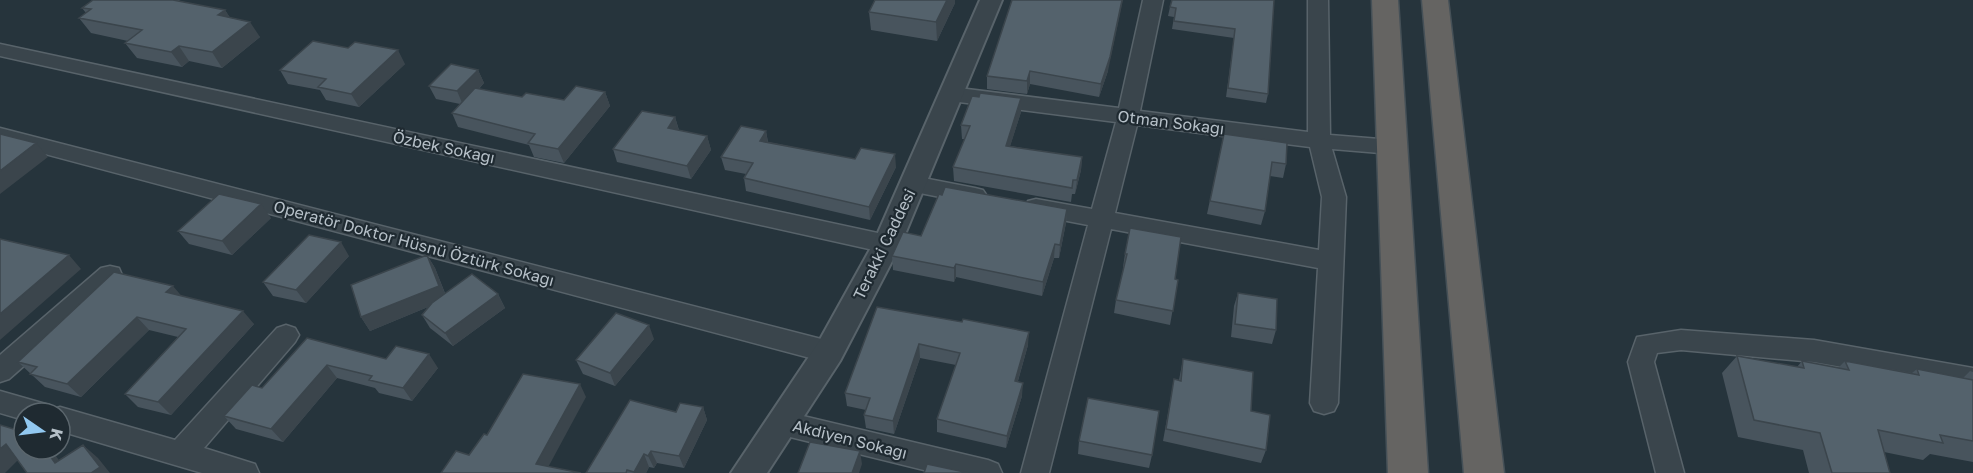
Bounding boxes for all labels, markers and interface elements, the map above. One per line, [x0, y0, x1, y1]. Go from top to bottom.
street label: Otman Sokağı [1117, 106, 1225, 138]
street label: Özbek Sokağı [391, 126, 497, 168]
street label: Terakki Caddesi [849, 185, 919, 303]
street label: Operatör Doktor Hüsnü Öztürk Sokağı [271, 196, 557, 290]
north arrow [12, 401, 72, 461]
street label: Akdiyen Sokağı [791, 415, 909, 463]
text: K [45, 427, 68, 443]

